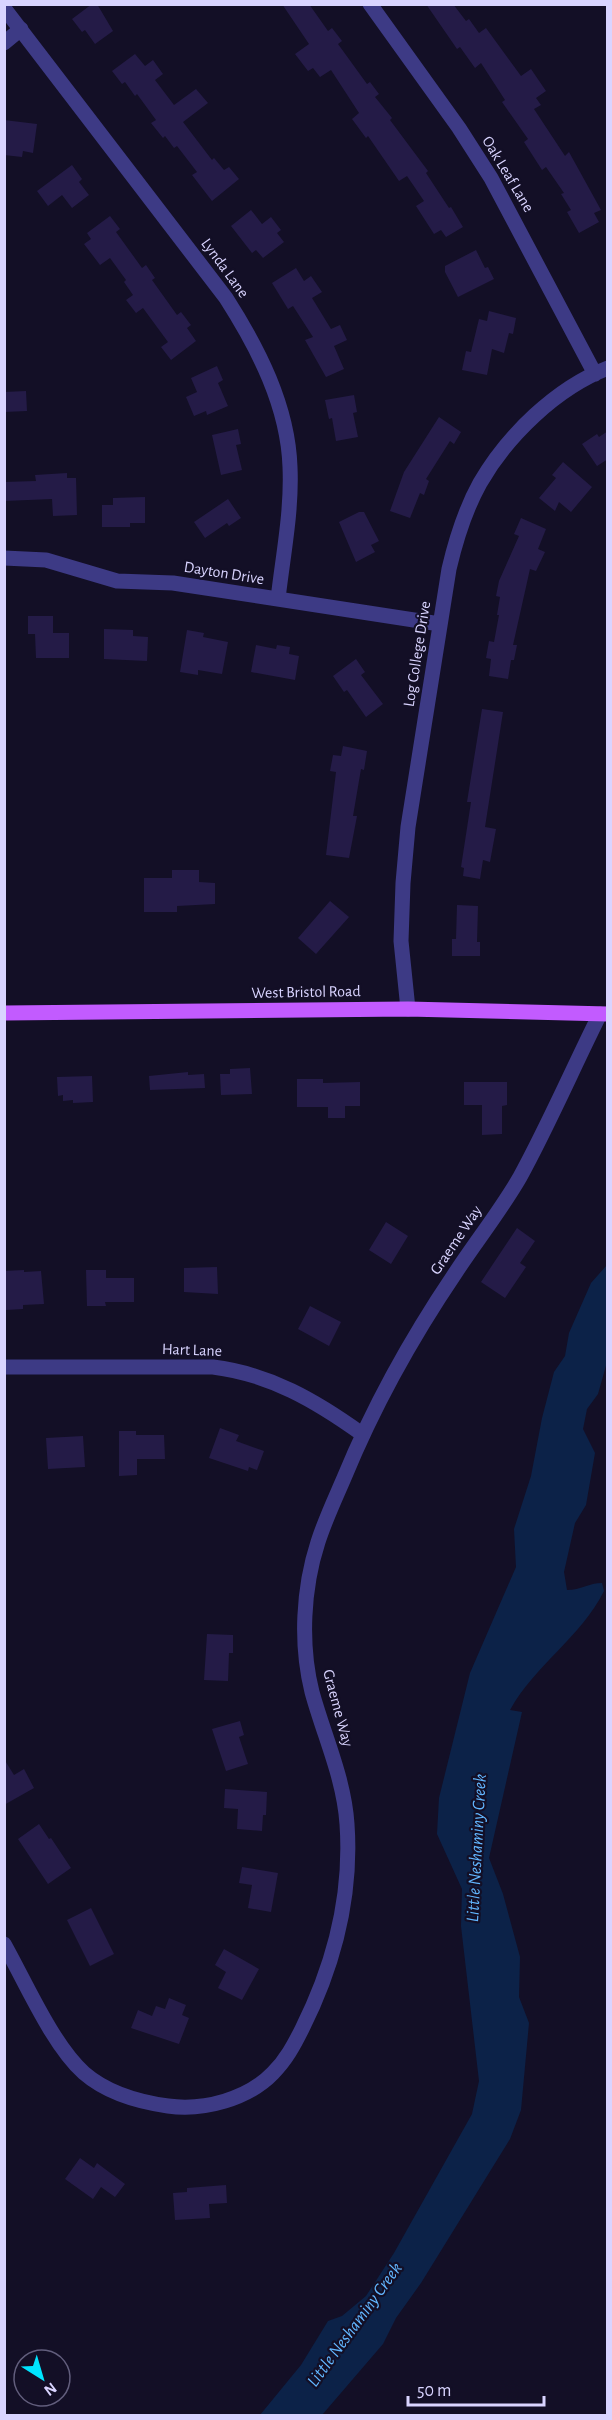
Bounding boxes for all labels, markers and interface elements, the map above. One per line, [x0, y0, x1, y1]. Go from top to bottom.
street label: Oak Leaf Lane [479, 133, 537, 215]
street label: Lynda Lane [197, 235, 252, 301]
street label: Dayton Drive [183, 559, 265, 588]
street label: Log College Drive [401, 600, 433, 708]
street label: West Bristol Road [251, 983, 361, 1001]
street label: Graeme Way [427, 1203, 486, 1278]
street label: Hart Lane [162, 1341, 222, 1359]
street label: Graeme Way [319, 1668, 356, 1749]
water label: Little Neshaminy Creek [464, 1773, 490, 1923]
water label: Little Neshaminy Creek [304, 2260, 406, 2390]
north arrow [12, 2348, 72, 2408]
scale bar [408, 2369, 544, 2407]
text: N [41, 2379, 60, 2399]
text: 50 m [417, 2382, 451, 2400]

